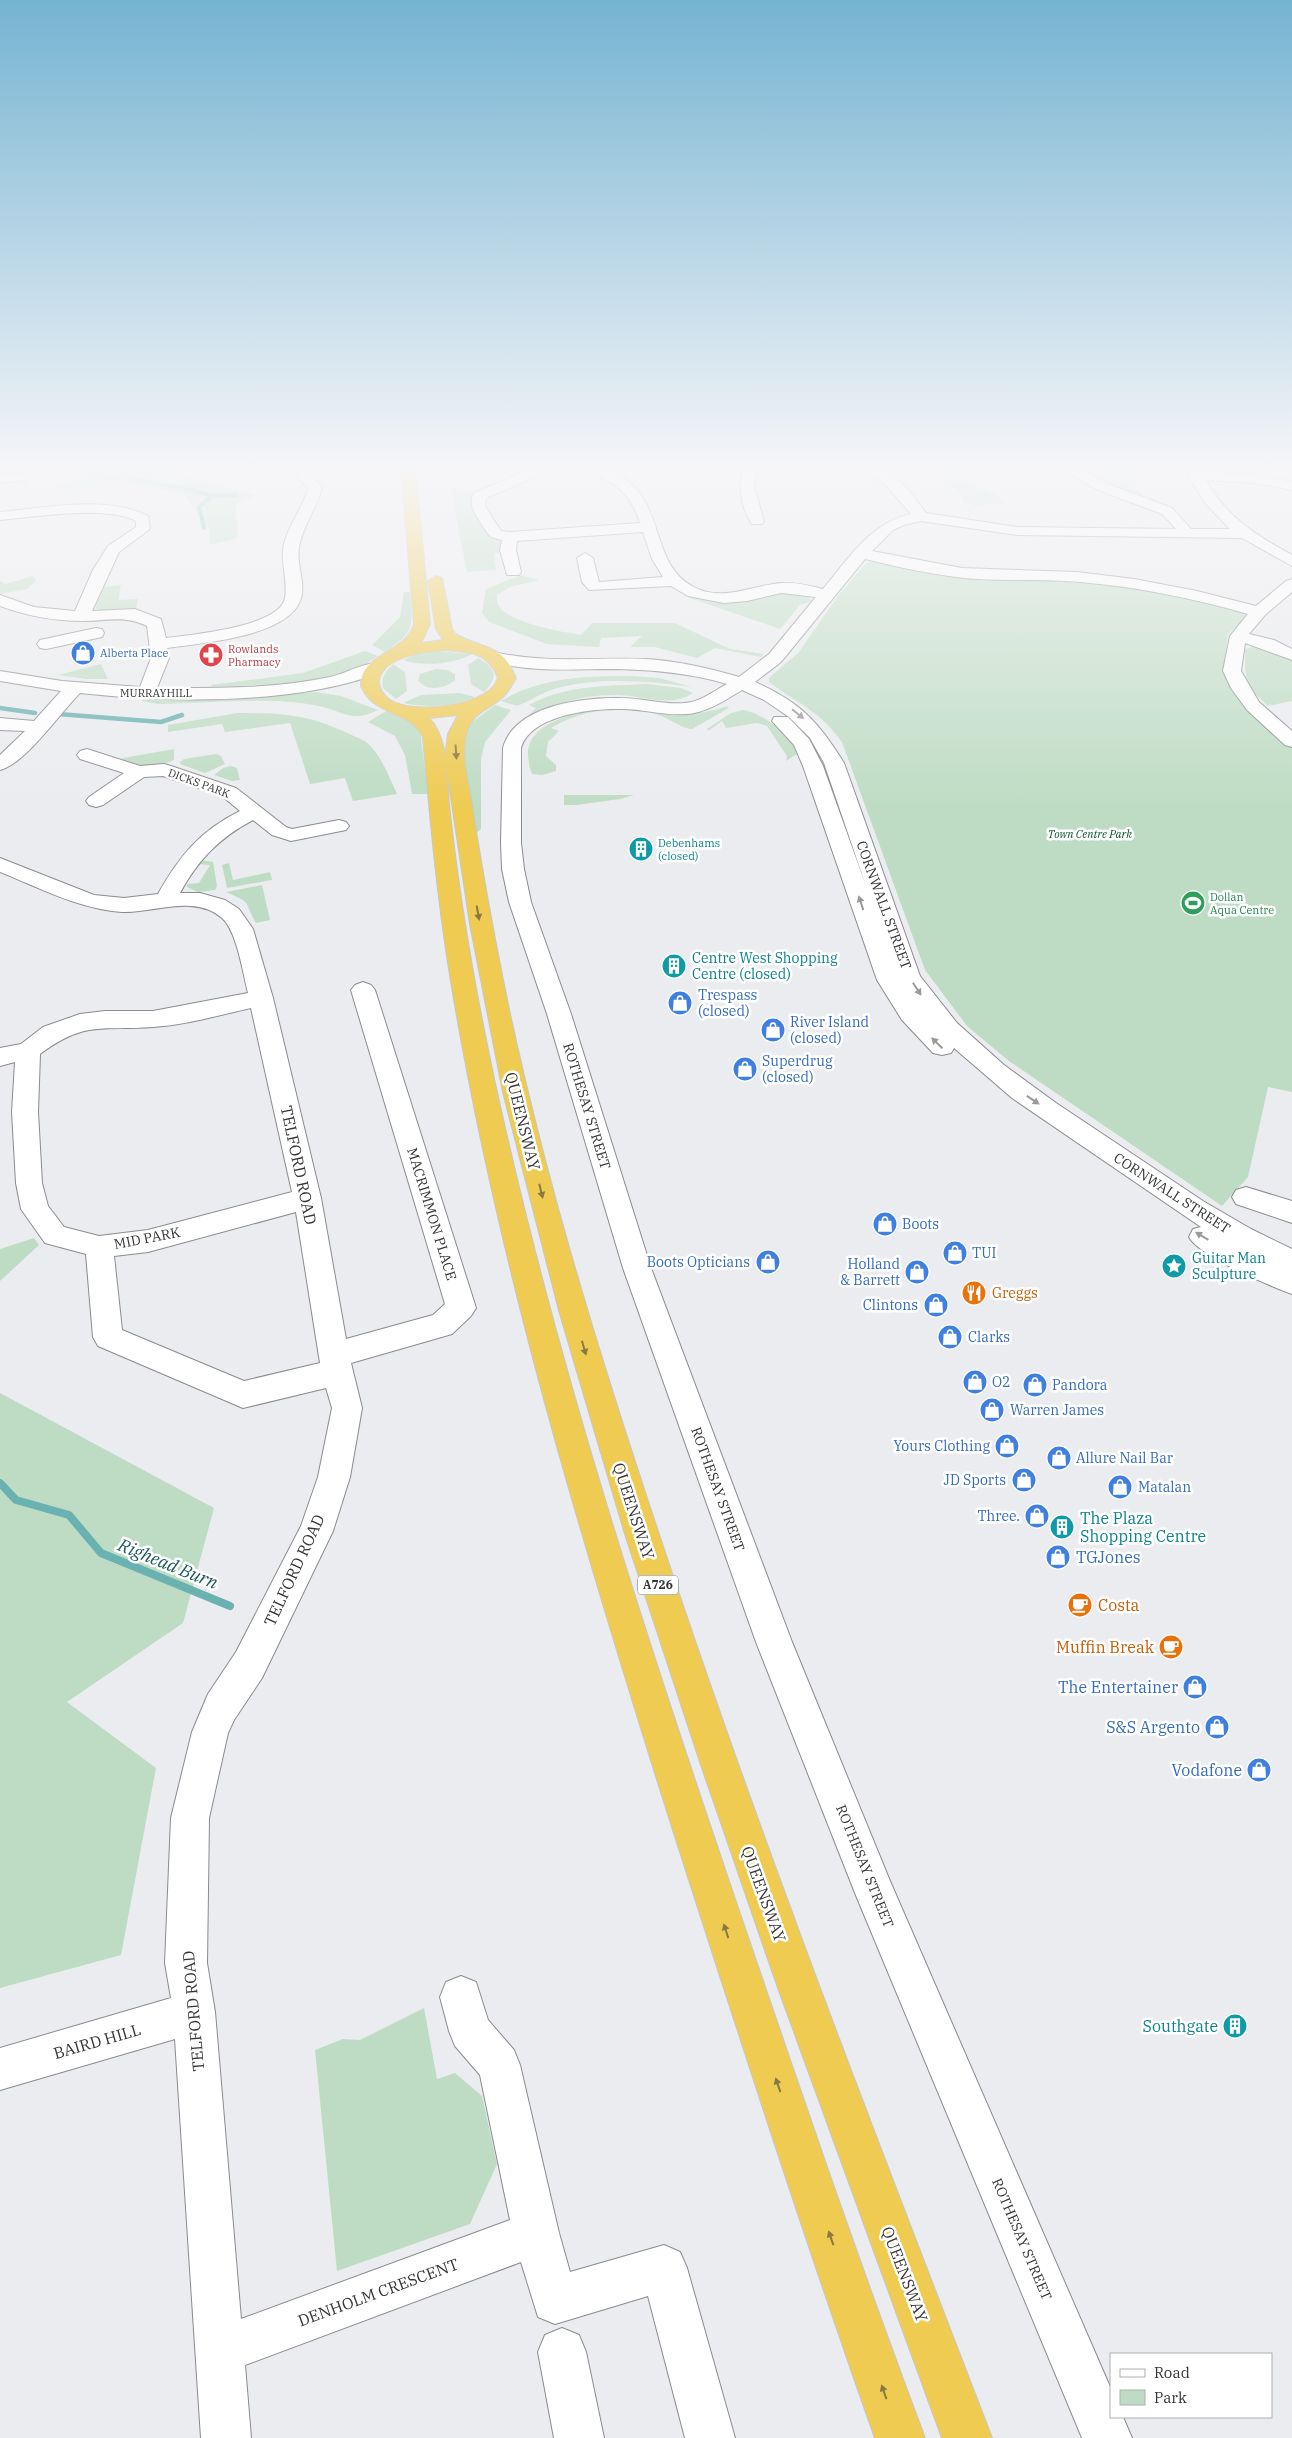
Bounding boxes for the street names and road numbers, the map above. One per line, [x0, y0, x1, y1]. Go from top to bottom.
street label: MURRAYHILL [120, 686, 192, 700]
street label: DICKS PARK [166, 765, 232, 801]
street label: CORNWALL STREET [852, 838, 916, 972]
street label: ROTHESAY STREET [559, 1041, 615, 1171]
street label: QUEENSWAY [501, 1070, 545, 1172]
street label: TELFORD ROAD [277, 1104, 321, 1226]
street label: MACRIMMON PLACE [403, 1145, 461, 1283]
street label: CORNWALL STREET [1110, 1149, 1234, 1237]
street label: MID PARK [112, 1223, 182, 1253]
street label: ROTHESAY STREET [687, 1424, 749, 1554]
street label: QUEENSWAY [609, 1460, 659, 1562]
street label: TELFORD ROAD [259, 1511, 329, 1629]
road number: A726 [638, 1576, 678, 1594]
street label: ROTHESAY STREET [832, 1802, 898, 1930]
street label: QUEENSWAY [737, 1843, 791, 1945]
street label: TELFORD ROAD [178, 1950, 208, 2072]
street label: BAIRD HILL [51, 2019, 143, 2063]
street label: ROTHESAY STREET [988, 2175, 1056, 2303]
street label: QUEENSWAY [878, 2223, 932, 2325]
street label: DENHOLM CRESCENT [295, 2254, 461, 2330]

